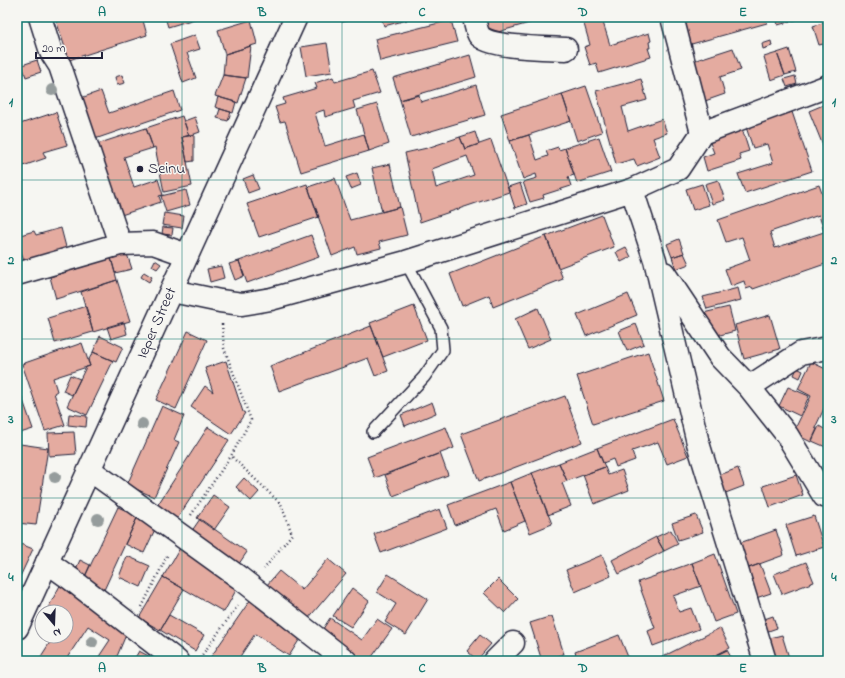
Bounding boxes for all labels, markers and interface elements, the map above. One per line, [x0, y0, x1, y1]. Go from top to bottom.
text: A [98, 3, 106, 22]
text: B [257, 3, 267, 22]
text: C [418, 3, 426, 22]
text: D [577, 3, 588, 22]
text: E [739, 3, 747, 22]
scale bar [36, 34, 102, 60]
text: 20 m [42, 40, 65, 58]
text: 1 [9, 93, 14, 112]
text: 1 [832, 93, 837, 112]
place label: Seinu [148, 157, 185, 181]
marker: Seinu [135, 164, 145, 174]
text: 2 [7, 251, 15, 270]
text: 2 [830, 251, 838, 270]
street label: Ieper Street [131, 283, 184, 363]
text: 3 [7, 410, 14, 429]
text: 3 [830, 410, 837, 429]
text: 4 [7, 568, 14, 587]
text: 4 [830, 568, 837, 587]
north arrow [34, 604, 74, 644]
text: N [51, 624, 63, 641]
text: A [98, 659, 106, 678]
text: B [257, 659, 267, 678]
text: C [418, 659, 426, 678]
text: D [577, 659, 588, 678]
text: E [739, 659, 747, 678]

